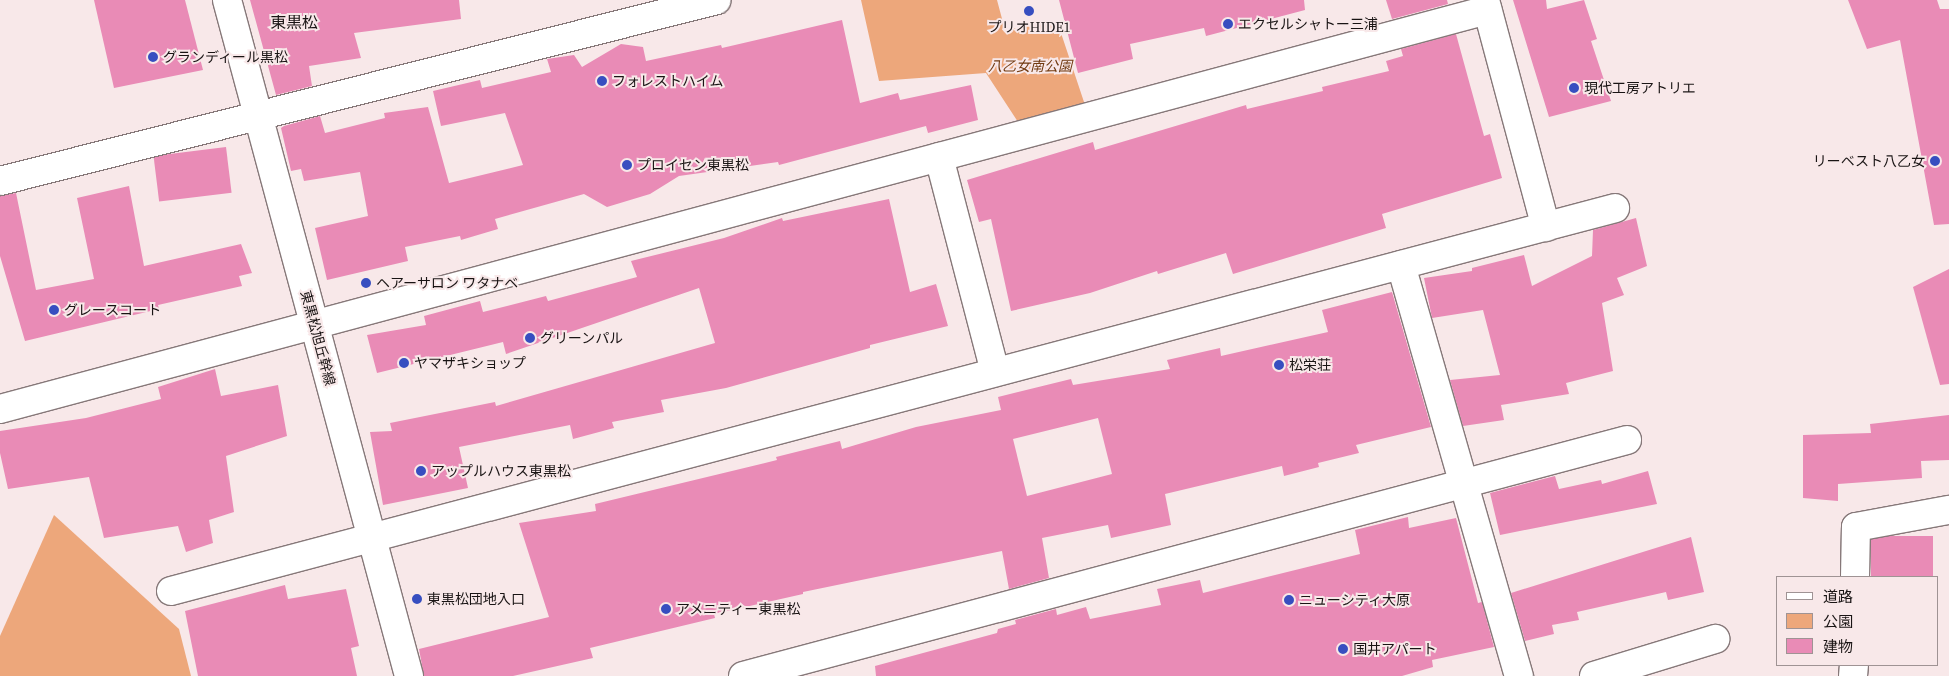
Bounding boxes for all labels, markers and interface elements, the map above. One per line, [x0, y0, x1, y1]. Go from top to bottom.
marker: プリオHIDE1 [1023, 5, 1035, 17]
district label: 東黒松 [270, 12, 318, 32]
place label: エクセルシャトー三浦 [1238, 16, 1378, 32]
marker: エクセルシャトー三浦 [1222, 18, 1234, 30]
place label: プリオHIDE1 [987, 19, 1071, 35]
place label: グランディール黒松 [163, 49, 289, 65]
marker: グランディール黒松 [147, 51, 159, 63]
park label: 八乙女南公園 [988, 58, 1072, 74]
place label: フォレストハイム [612, 73, 724, 89]
marker: フォレストハイム [596, 75, 608, 87]
place label: 現代工房アトリエ [1584, 80, 1696, 96]
marker: 現代工房アトリエ [1568, 82, 1580, 94]
place label: リーベスト八乙女 [1813, 153, 1925, 169]
marker: リーベスト八乙女 [1929, 155, 1941, 167]
place label: プロイセン東黒松 [637, 157, 749, 173]
marker: プロイセン東黒松 [621, 159, 633, 171]
place label: ヘアーサロン ワタナベ [376, 275, 518, 291]
marker: ヘアーサロン ワタナベ [360, 277, 372, 289]
street label: 東黒松旭丘幹線 [297, 288, 339, 388]
place label: グレースコート [64, 302, 162, 318]
marker: グレースコート [48, 304, 60, 316]
place label: グリーンパル [540, 330, 624, 346]
marker: グリーンパル [524, 332, 536, 344]
place label: ヤマザキショップ [414, 355, 526, 371]
marker: ヤマザキショップ [398, 357, 410, 369]
place label: 松栄荘 [1289, 357, 1331, 373]
marker: 松栄荘 [1273, 359, 1285, 371]
place label: アップルハウス東黒松 [431, 463, 571, 479]
marker: アップルハウス東黒松 [415, 465, 427, 477]
legend [1776, 576, 1939, 666]
text: 道路 [1823, 586, 1853, 607]
place label: 東黒松団地入口 [427, 591, 525, 607]
place label: ニューシティ大原 [1299, 592, 1411, 608]
marker: 東黒松団地入口 [411, 593, 423, 605]
marker: ニューシティ大原 [1283, 594, 1295, 606]
place label: アメニティー東黒松 [676, 601, 802, 617]
marker: アメニティー東黒松 [660, 603, 672, 615]
text: 公園 [1823, 611, 1853, 632]
text: 建物 [1823, 636, 1853, 657]
place label: 国井アパート [1353, 641, 1437, 657]
marker: 国井アパート [1337, 643, 1349, 655]

